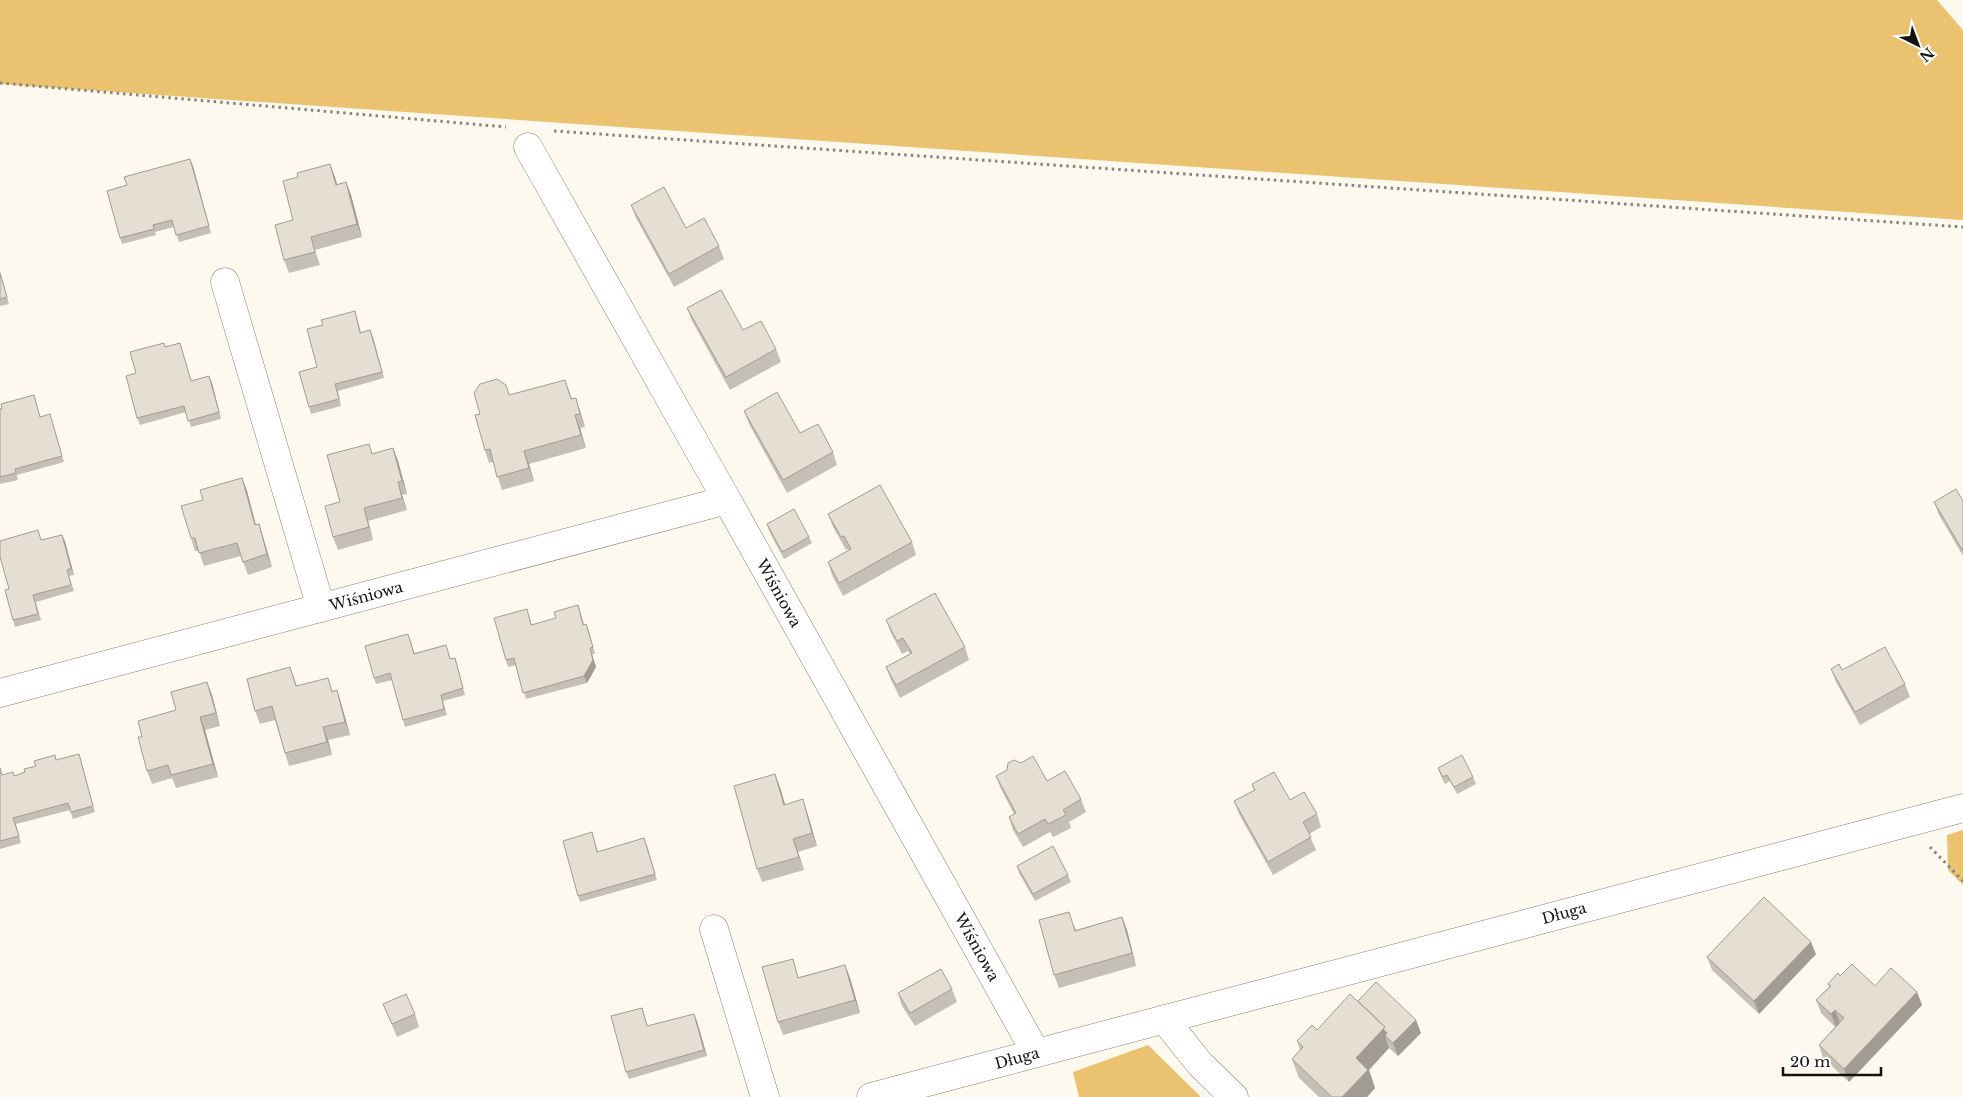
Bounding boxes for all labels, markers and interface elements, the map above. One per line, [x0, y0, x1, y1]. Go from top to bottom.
north arrow [1893, 20, 1943, 70]
text: N [1916, 44, 1938, 66]
street label: Wiśniowa [752, 555, 806, 631]
street label: Wiśniowa [326, 577, 406, 615]
street label: Długa [1540, 898, 1589, 928]
street label: Wiśniowa [950, 909, 1004, 985]
street label: Długa [993, 1043, 1042, 1073]
scale bar [1783, 1044, 1880, 1076]
text: 20 m [1790, 1052, 1830, 1071]

